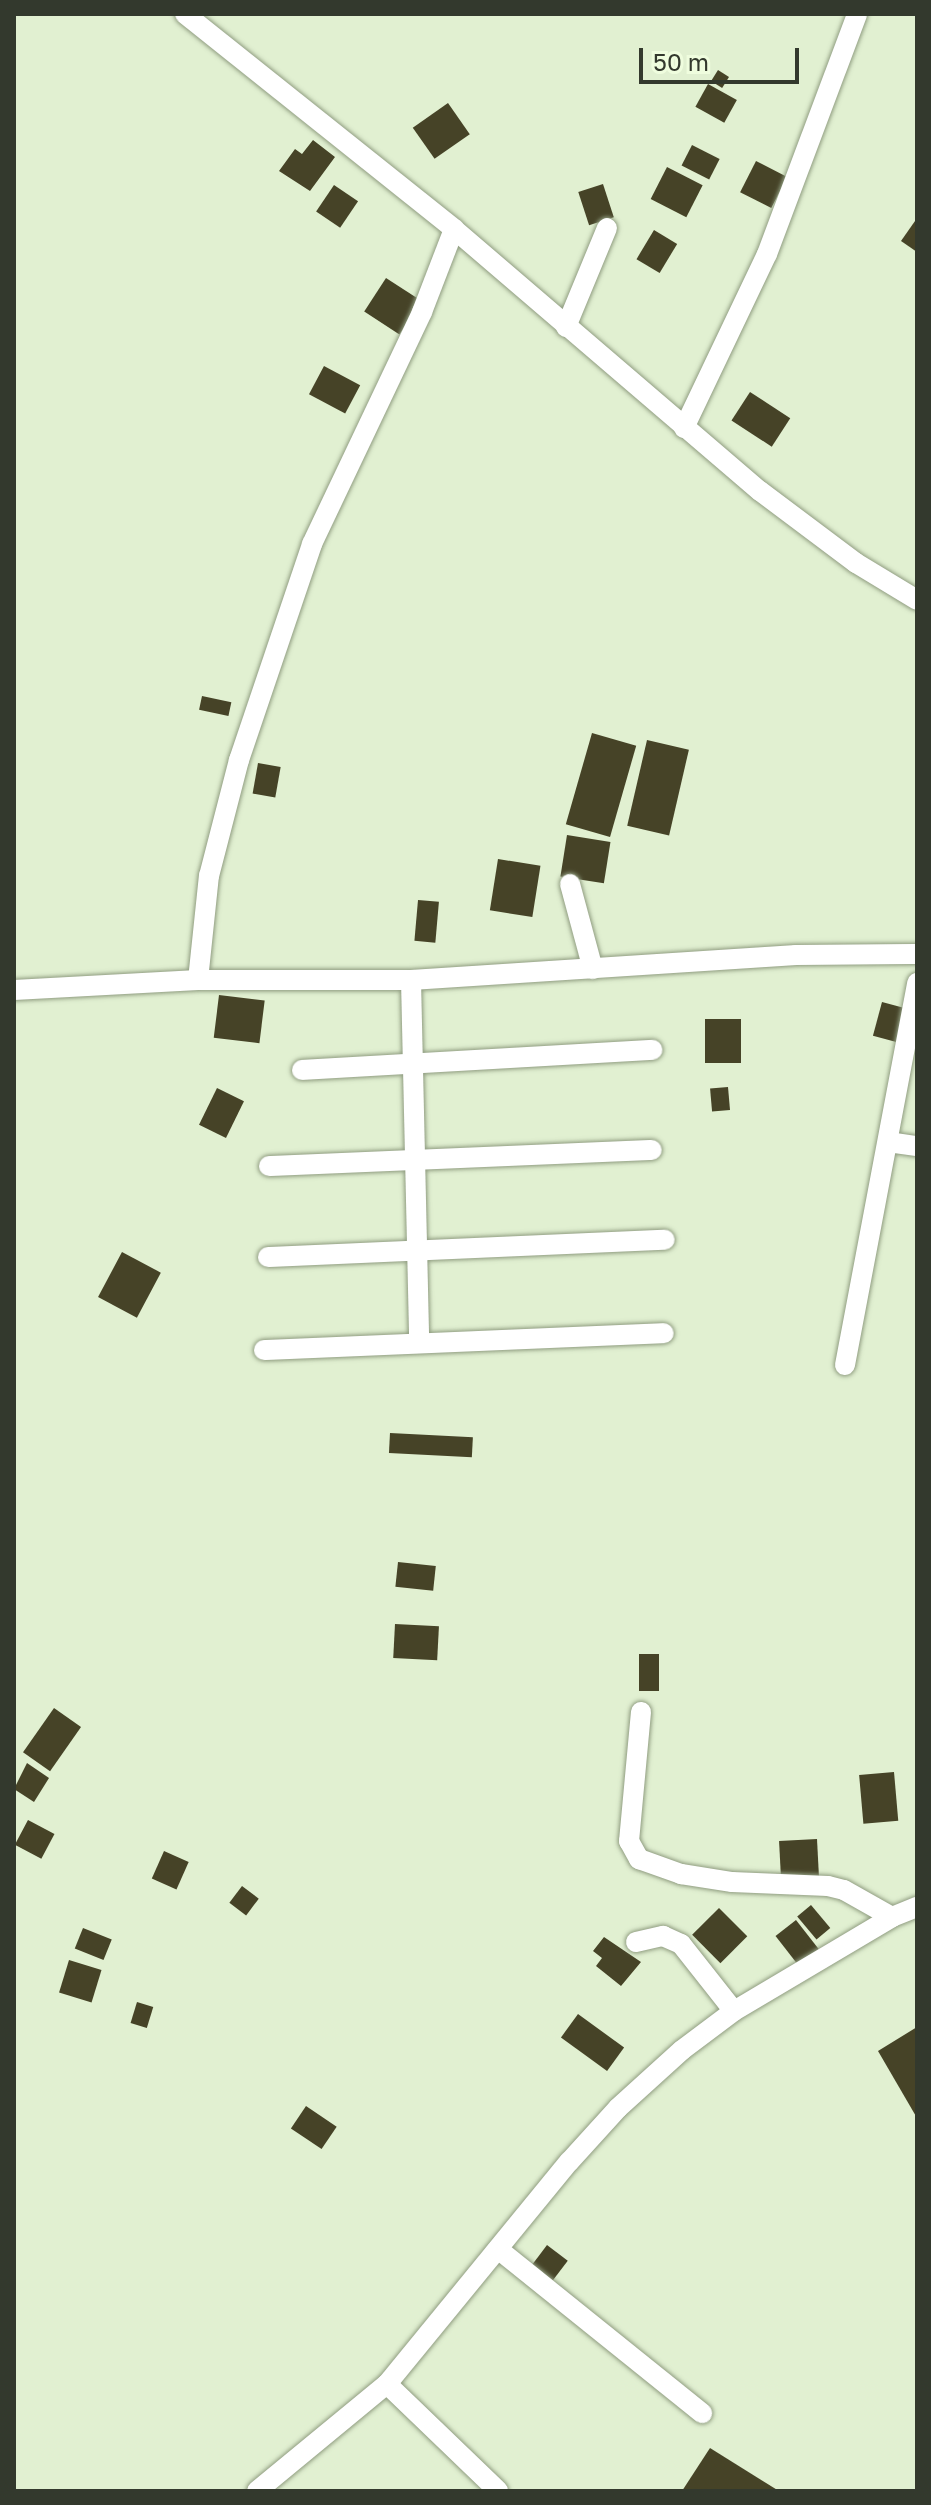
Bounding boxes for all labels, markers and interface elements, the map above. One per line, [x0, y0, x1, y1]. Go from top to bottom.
scale bar [643, 32, 803, 82]
text: 50 m [653, 47, 709, 76]

